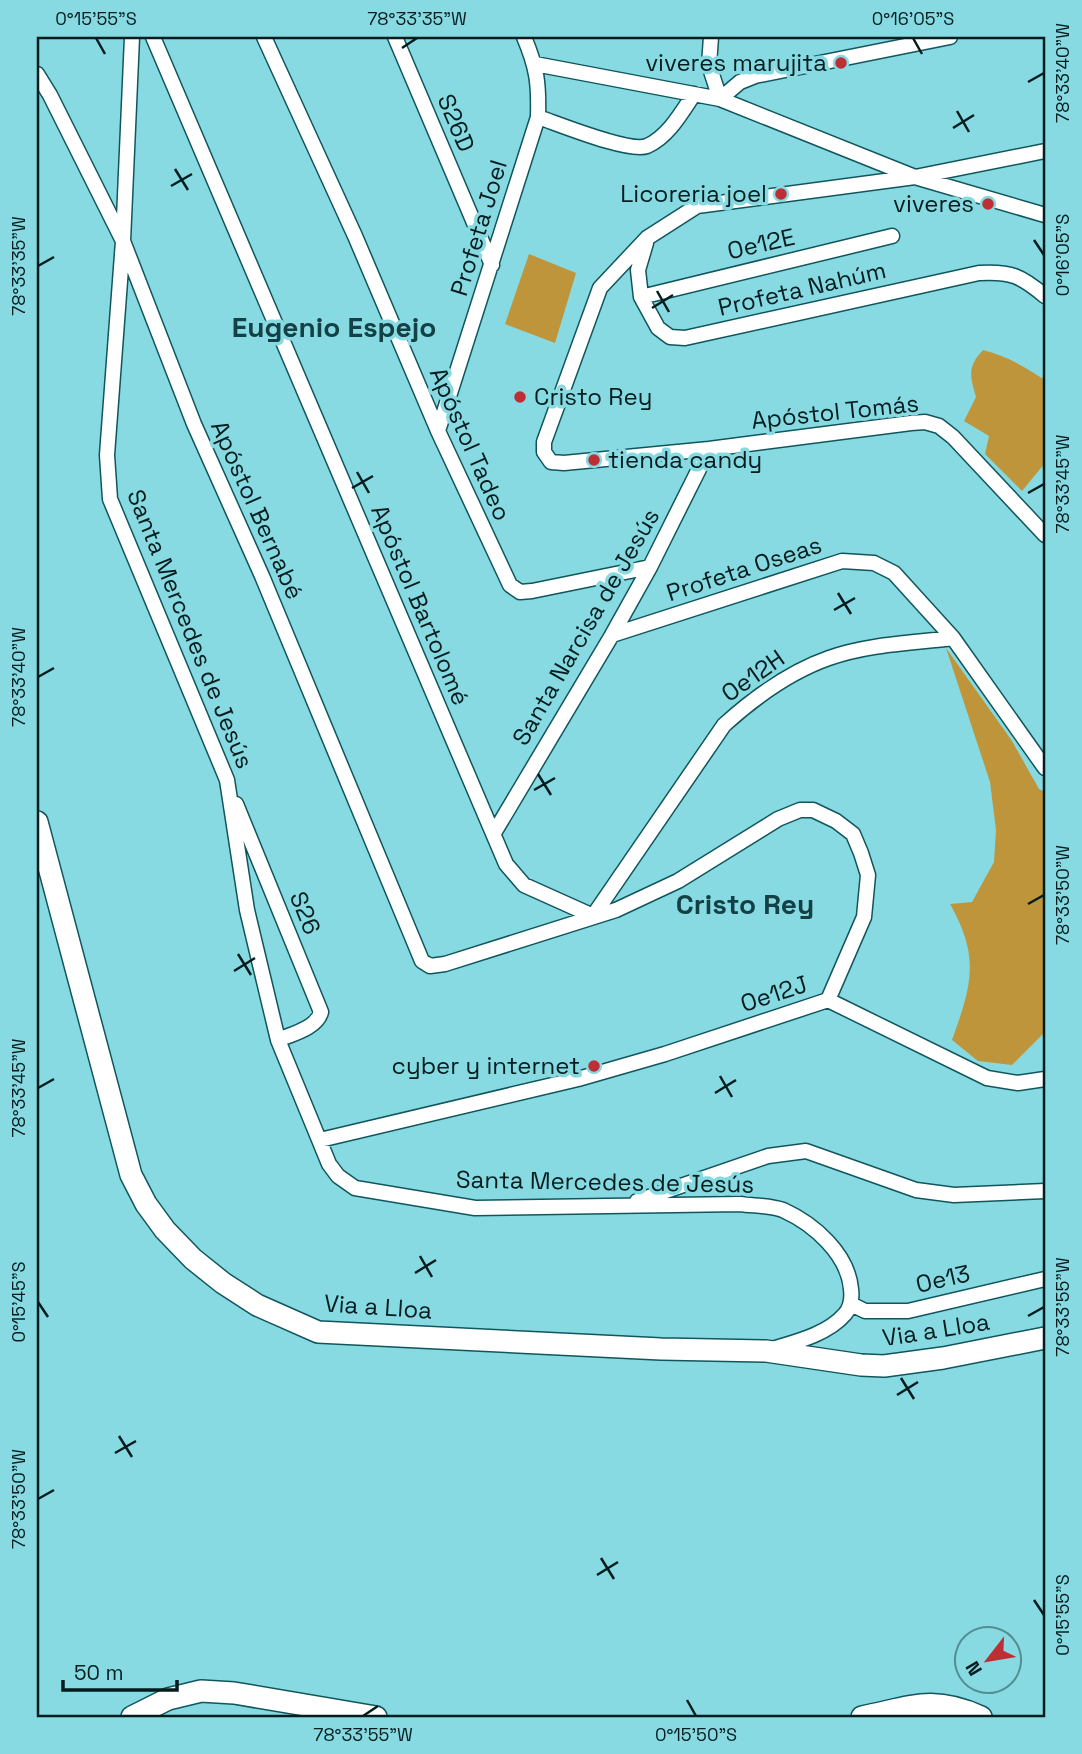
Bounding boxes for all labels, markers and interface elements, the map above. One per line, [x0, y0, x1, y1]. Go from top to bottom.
text: 0°15'55"S [55, 7, 137, 30]
text: 78°33'35"W [367, 7, 467, 30]
text: 0°16'05"S [872, 7, 954, 30]
text: 78°33'40"W [1051, 23, 1074, 123]
place label: viveres marujita [645, 47, 827, 78]
marker: viveres marujita [833, 55, 849, 71]
street label: S26D [431, 89, 482, 156]
street label: Profeta Joel [443, 156, 514, 300]
place label: Licoreria joel [620, 178, 767, 209]
marker: Licoreria joel [773, 186, 789, 202]
place label: viveres [893, 188, 974, 219]
marker: viveres [980, 196, 996, 212]
text: 0°16'05"S [1051, 214, 1074, 296]
text: 78°33'35"W [7, 216, 30, 316]
street label: Oe12E [724, 221, 798, 266]
street label: Profeta Nahúm [715, 254, 889, 323]
district label: Eugenio Espejo [232, 309, 436, 345]
street label: Apóstol Tadeo [423, 362, 518, 525]
place label: Cristo Rey [534, 381, 652, 412]
street label: Apóstol Tomás [750, 387, 920, 436]
marker: Cristo Rey [512, 389, 528, 405]
street label: Apóstol Bernabé [204, 416, 311, 604]
text: 78°33'45"W [1051, 434, 1074, 534]
place label: tienda candy [608, 444, 762, 475]
marker: tienda candy [586, 452, 602, 468]
street label: Santa Mercedes de Jesús [120, 485, 261, 773]
street label: Apóstol Bartolomé [364, 500, 477, 710]
street label: Santa Narcisa de Jesús [505, 503, 666, 751]
street label: Profeta Oseas [662, 529, 825, 608]
text: 78°33'40"W [7, 627, 30, 727]
street label: Oe12H [715, 643, 790, 709]
text: 78°33'50"W [1051, 845, 1074, 945]
district label: Cristo Rey [676, 886, 814, 922]
street label: S26 [283, 887, 328, 939]
street label: Oe12J [736, 968, 811, 1019]
text: 78°33'45"W [7, 1038, 30, 1138]
place label: cyber y internet [392, 1050, 580, 1081]
marker: cyber y internet [586, 1058, 602, 1074]
street label: Santa Mercedes de Jesús [456, 1163, 754, 1200]
street label: Oe13 [913, 1257, 973, 1300]
text: 78°33'55"W [1051, 1257, 1074, 1357]
text: 0°15'45"S [7, 1261, 30, 1343]
street label: Via a Lloa [323, 1287, 433, 1326]
street label: Via a Lloa [880, 1306, 992, 1353]
text: 78°33'50"W [7, 1449, 30, 1549]
text: 0°15'55"S [1051, 1574, 1074, 1656]
north arrow [953, 1624, 1023, 1694]
scale bar [63, 1649, 177, 1693]
text: N [960, 1657, 988, 1680]
text: 50 m [74, 1659, 124, 1686]
text: 78°33'55"W [313, 1723, 413, 1746]
text: 0°15'50"S [655, 1723, 737, 1746]

